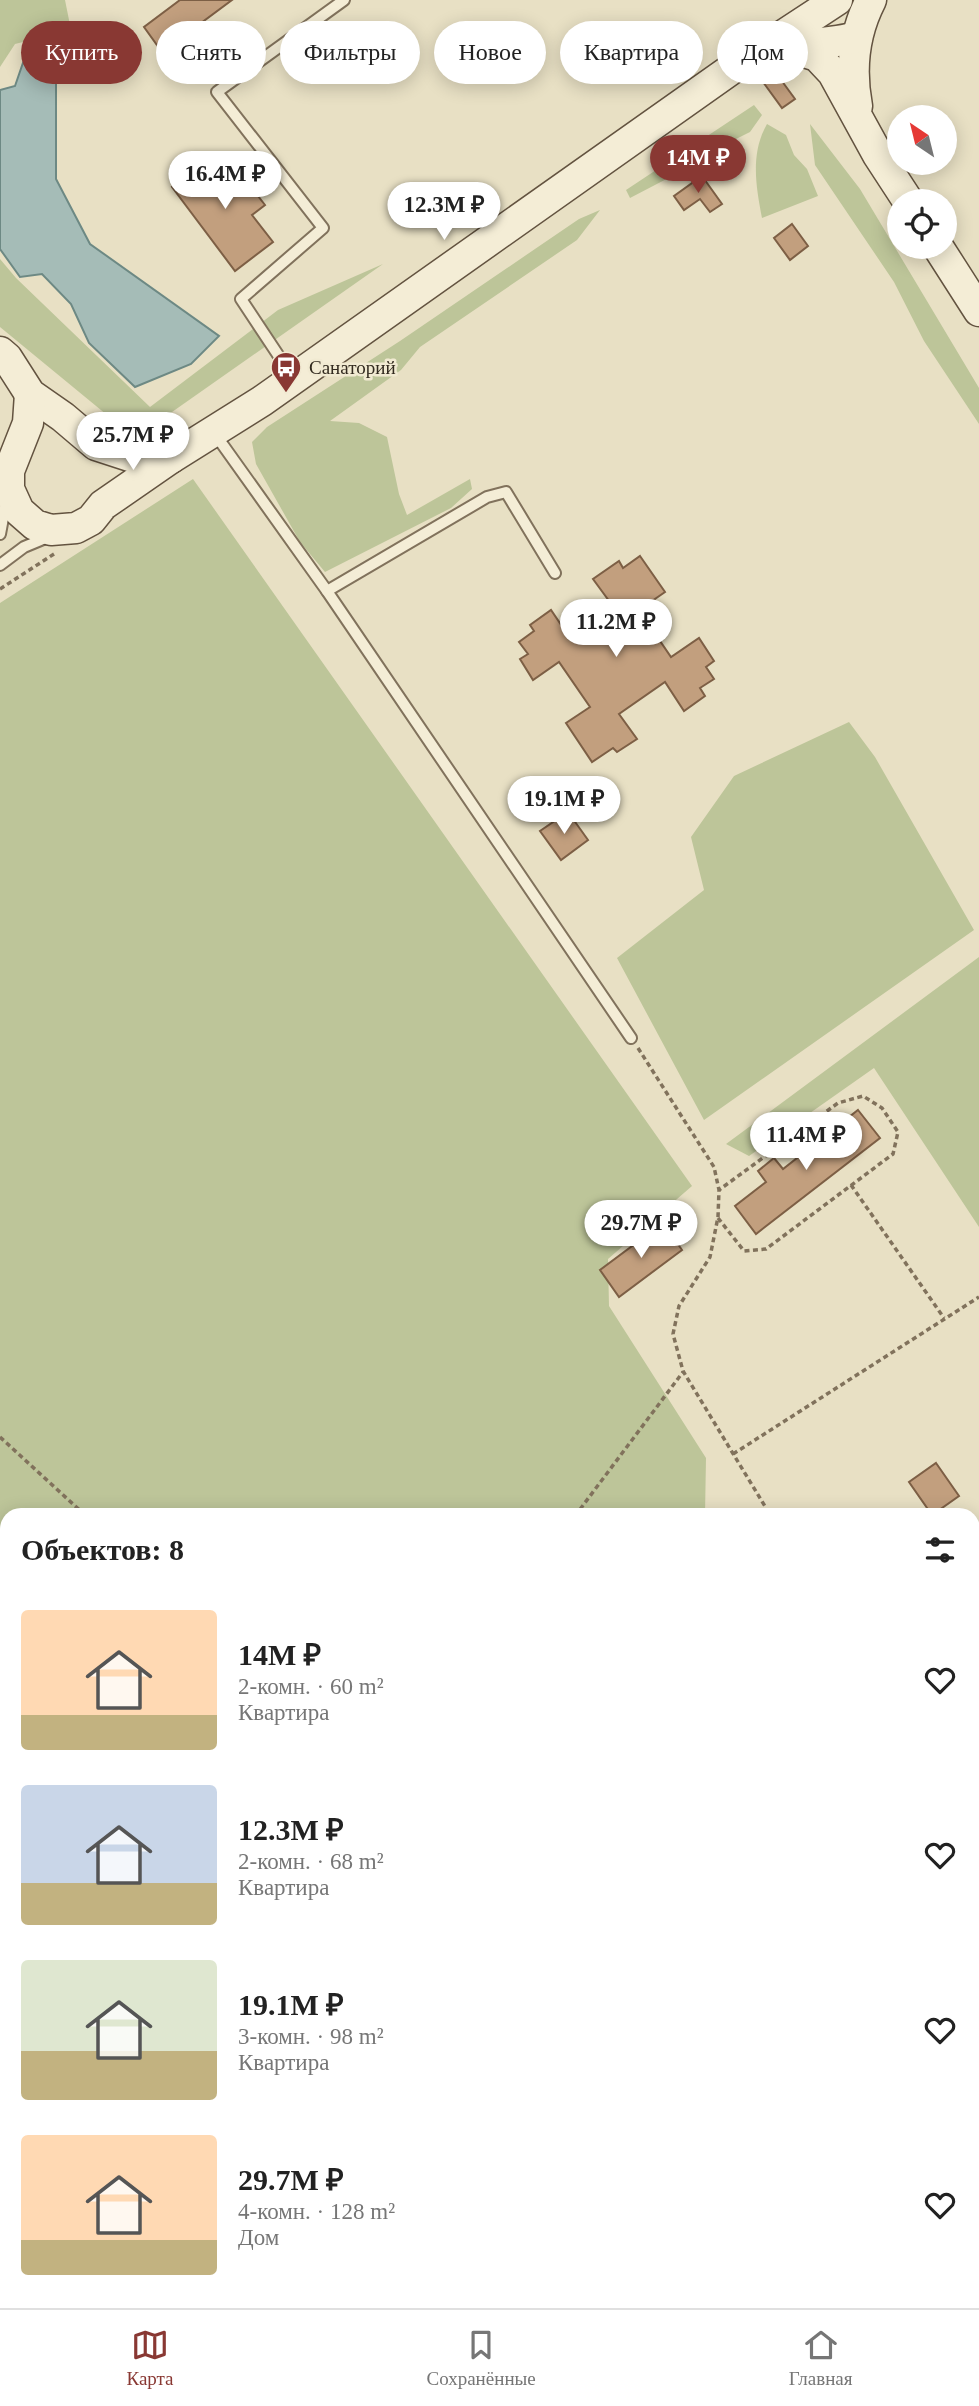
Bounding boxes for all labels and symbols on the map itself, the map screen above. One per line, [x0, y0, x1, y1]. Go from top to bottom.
north arrow [887, 105, 957, 175]
pin: 14M ₽ [649, 136, 747, 195]
pin: 16.4M ₽ [160, 152, 290, 211]
pin: 12.3M ₽ [379, 182, 509, 242]
bus stop icon: Санаторий [269, 350, 303, 394]
place label: Санаторий [309, 357, 396, 378]
pin: 25.7M ₽ [68, 412, 198, 472]
pin: 11.2M ₽ [551, 600, 681, 659]
pin: 19.1M ₽ [499, 776, 629, 836]
pin: 11.4M ₽ [741, 1112, 871, 1172]
pin: 29.7M ₽ [576, 1200, 706, 1260]

